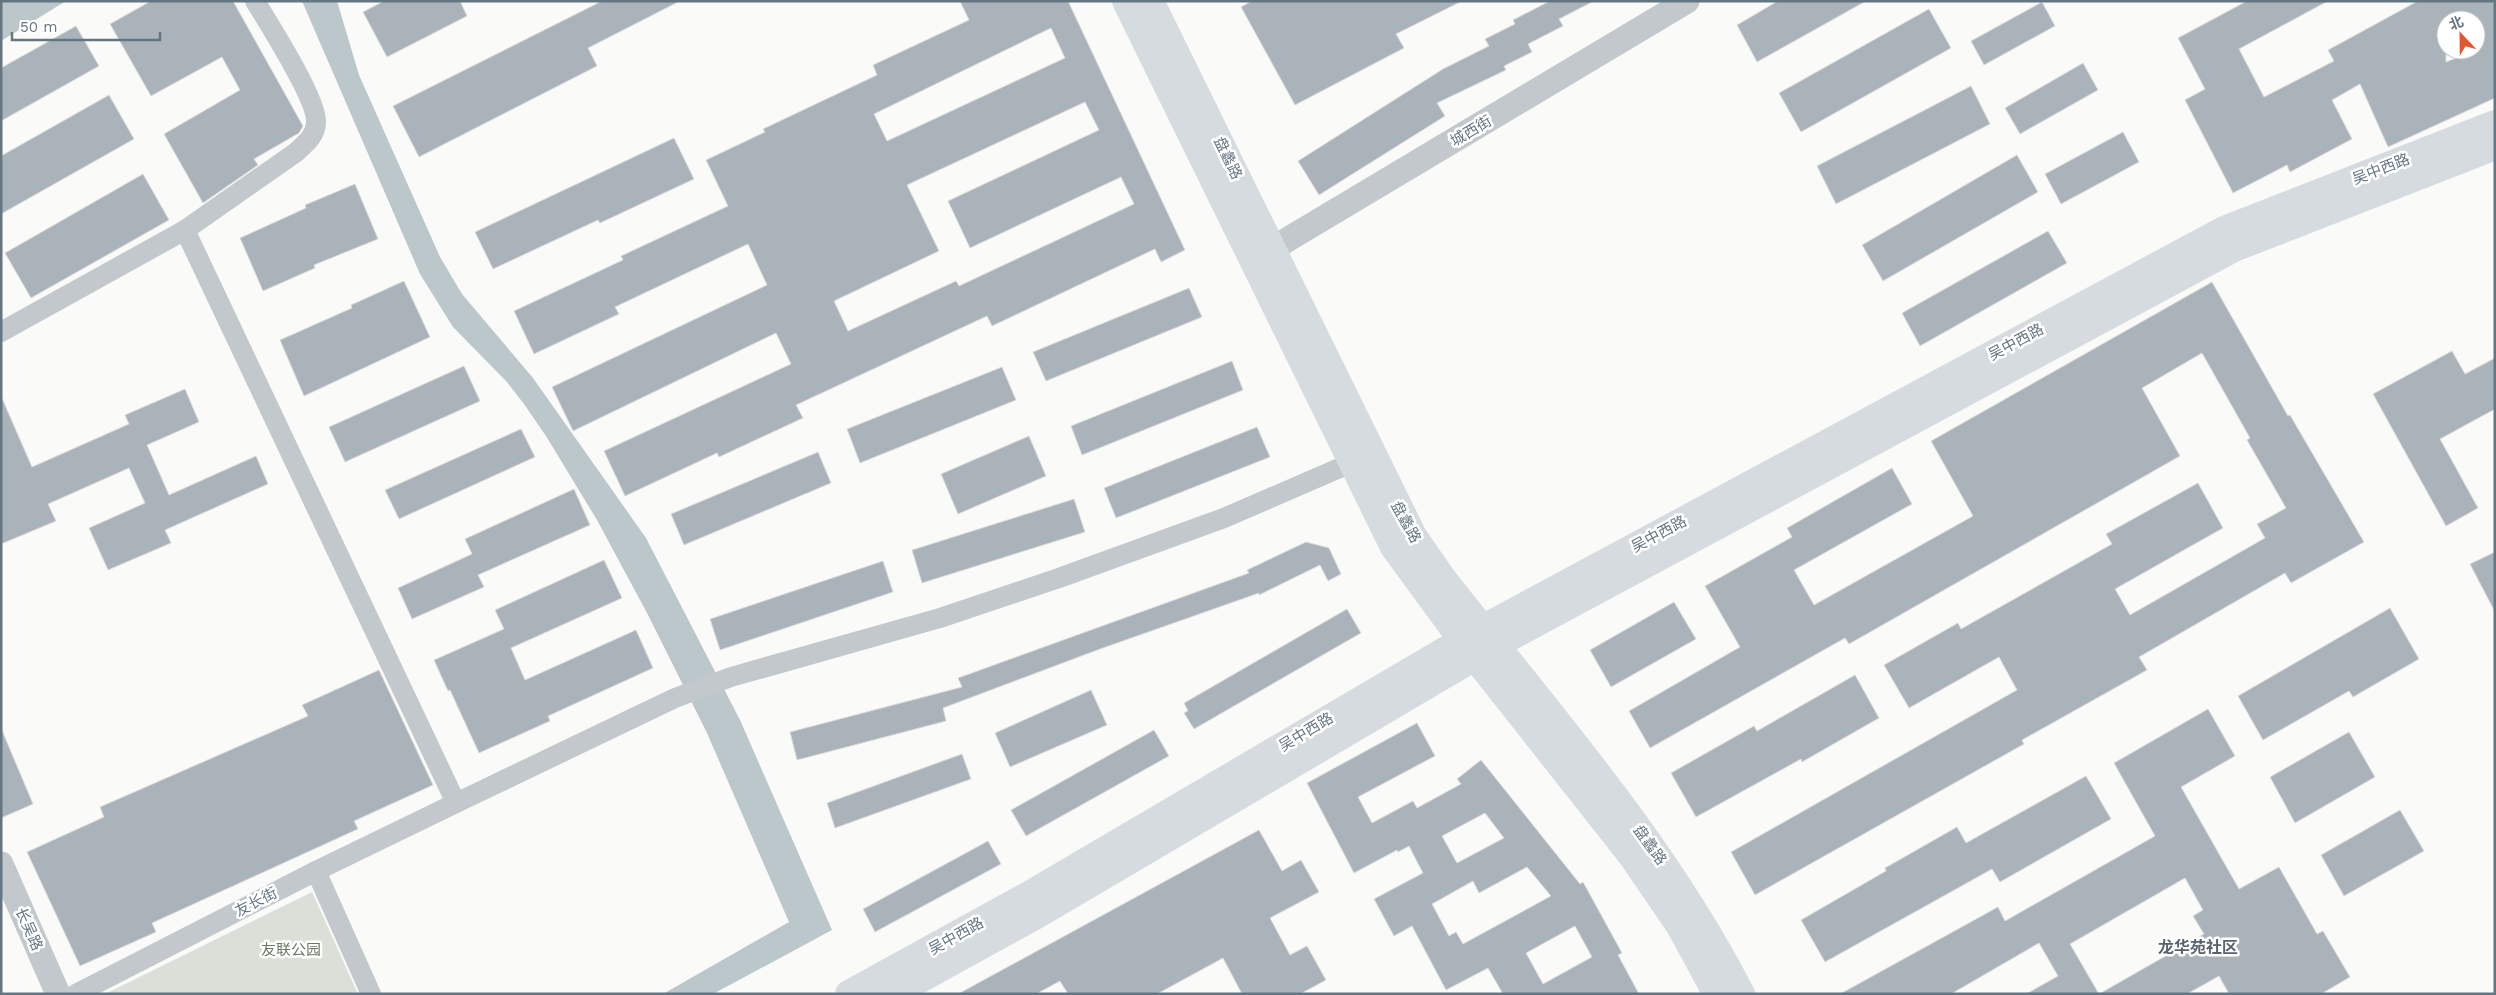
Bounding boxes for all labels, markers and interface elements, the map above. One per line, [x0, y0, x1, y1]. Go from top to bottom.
scale bar [12, 10, 160, 42]
north arrow [2436, 10, 2486, 60]
text: 北 [2447, 13, 2466, 33]
text: 50 m [20, 18, 57, 36]
street label: 城西街 [1447, 112, 1495, 150]
street label: 盘蠡路 [1210, 134, 1246, 182]
street label: 吴中西路 [2350, 150, 2412, 188]
street label: 吴中西路 [1985, 320, 2047, 364]
street label: 盘蠡路 [1387, 498, 1425, 546]
street label: 吴中西路 [1628, 512, 1690, 556]
street label: 吴中西路 [1276, 709, 1336, 755]
street label: 盘蠡路 [1629, 822, 1671, 868]
street label: 友长街 [232, 884, 280, 920]
street label: 长吴路 [12, 905, 46, 953]
street label: 吴中西路 [925, 914, 987, 958]
district label: 龙华苑社区 [2158, 938, 2238, 957]
park label: 友联公园 [261, 941, 321, 959]

